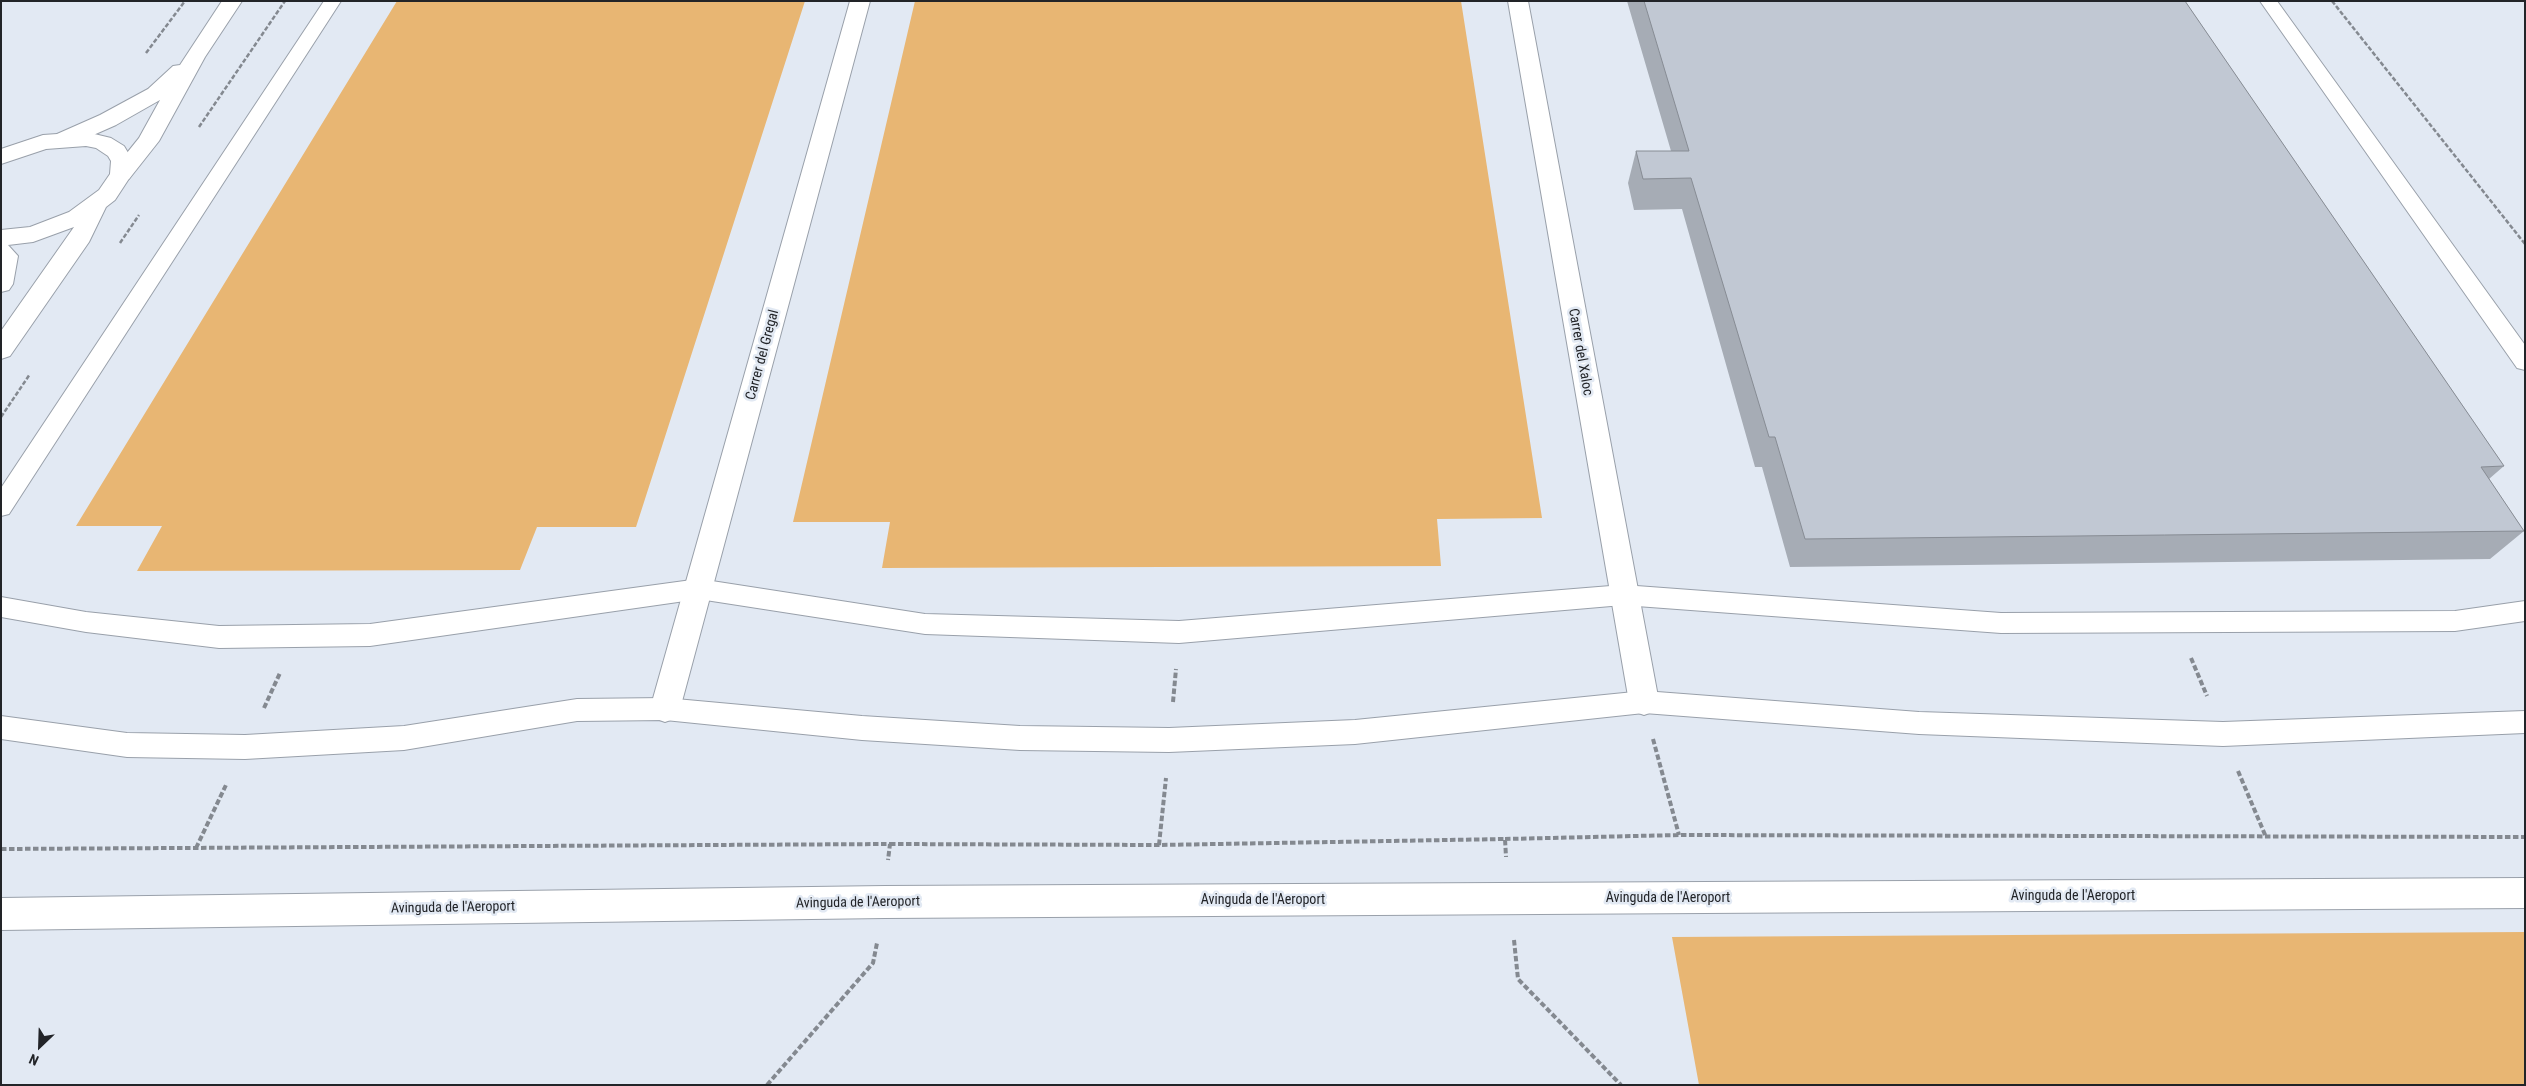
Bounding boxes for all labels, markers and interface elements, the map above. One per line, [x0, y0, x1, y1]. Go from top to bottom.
street label: Carrer del Xaloc [1564, 307, 1596, 397]
street label: Carrer del Gregal [743, 308, 783, 402]
street label: Avinguda de l'Aeroport [2011, 888, 2135, 904]
street label: Avinguda de l'Aeroport [1606, 890, 1730, 906]
street label: Avinguda de l'Aeroport [1201, 892, 1325, 908]
street label: Avinguda de l'Aeroport [796, 894, 920, 912]
street label: Avinguda de l'Aeroport [391, 899, 515, 917]
north arrow [15, 1021, 65, 1071]
text: N [27, 1051, 41, 1069]

